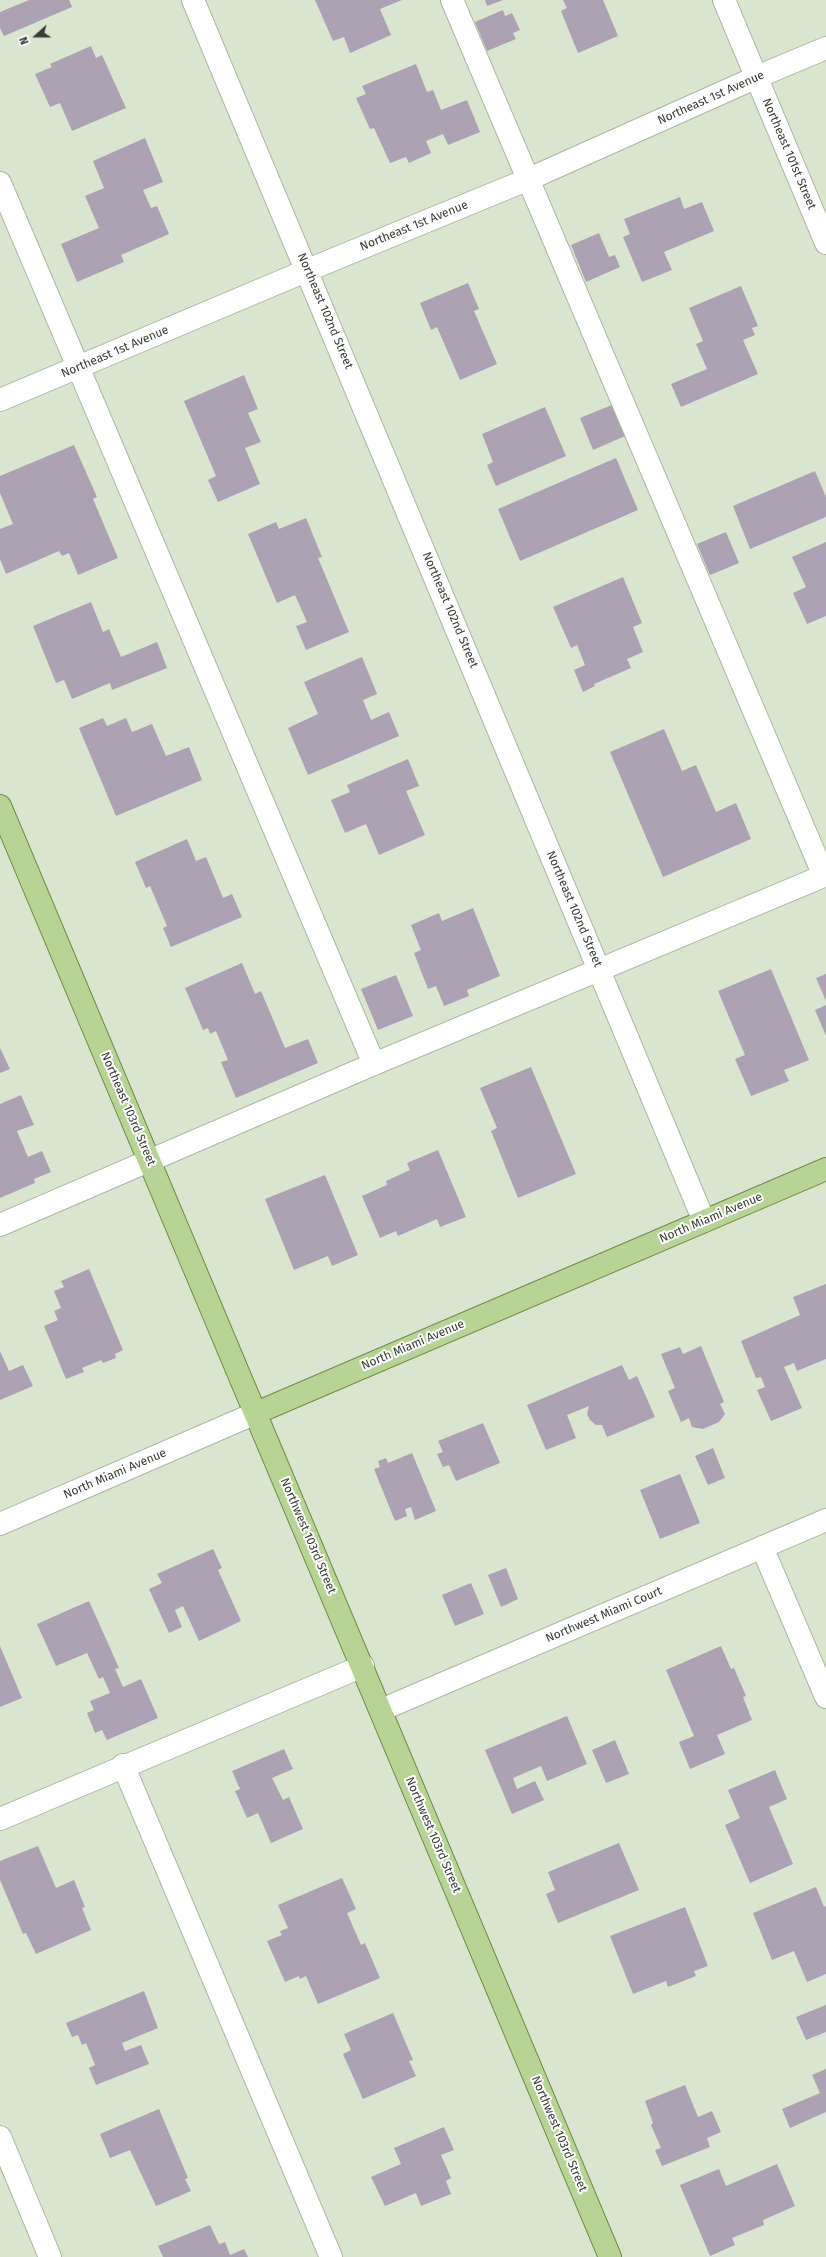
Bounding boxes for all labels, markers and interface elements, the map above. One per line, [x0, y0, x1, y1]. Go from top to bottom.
north arrow [16, 16, 56, 56]
text: N [17, 35, 32, 46]
street label: Northeast 1st Avenue [655, 68, 767, 128]
street label: Northeast 101st Street [759, 96, 819, 212]
street label: Northeast 1st Avenue [358, 198, 470, 254]
street label: Northeast 102nd Street [294, 251, 356, 371]
street label: Northeast 1st Avenue [59, 323, 171, 381]
street label: Northeast 102nd Street [419, 550, 481, 670]
street label: Northeast 102nd Street [543, 849, 605, 969]
street label: Northeast 103rd Street [98, 1050, 158, 1168]
street label: North Miami Avenue [657, 1190, 765, 1246]
street label: North Miami Avenue [359, 1317, 467, 1373]
street label: North Miami Avenue [61, 1446, 169, 1502]
street label: Northwest 103rd Street [277, 1476, 339, 1596]
street label: Northwest Miami Court [544, 1584, 664, 1646]
street label: Northwest 103rd Street [402, 1775, 464, 1895]
street label: Northwest 103rd Street [528, 2074, 590, 2194]

